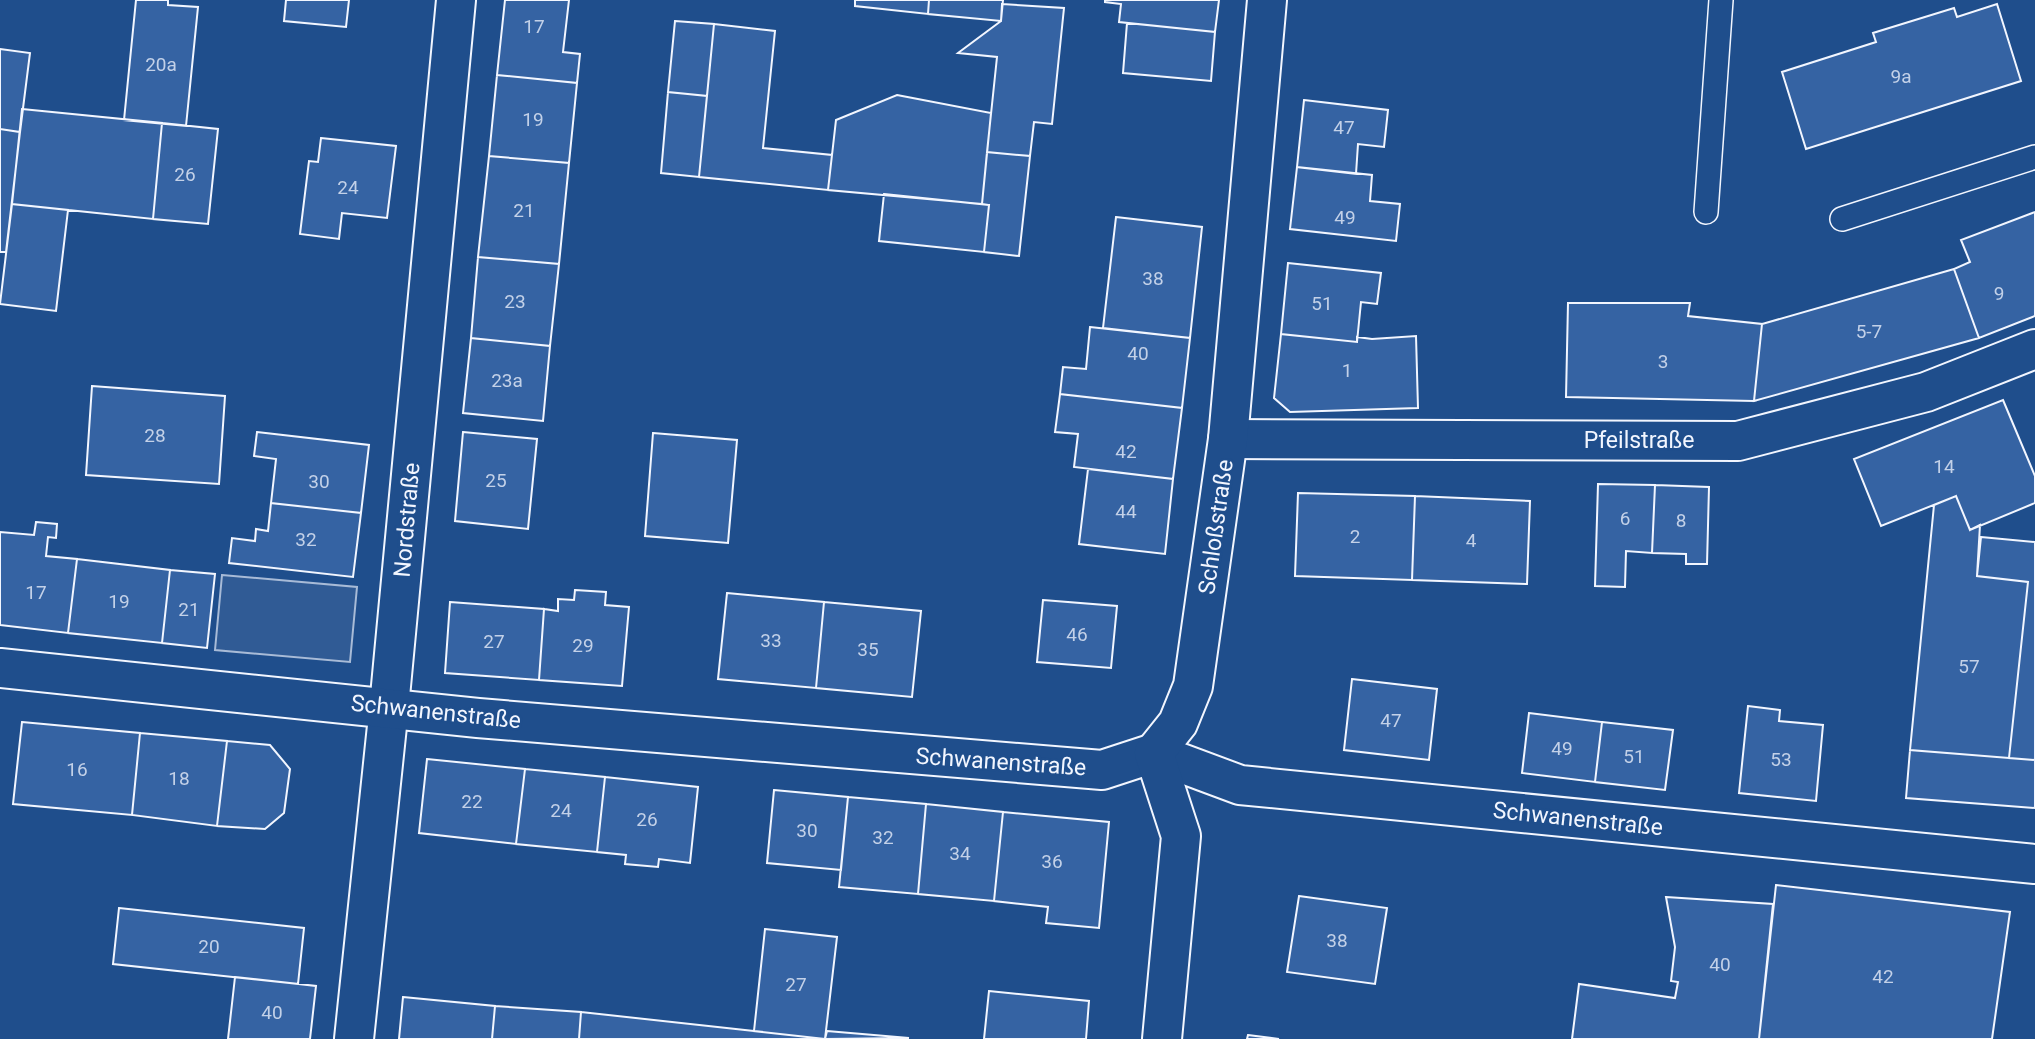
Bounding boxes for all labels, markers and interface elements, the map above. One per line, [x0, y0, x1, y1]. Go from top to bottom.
house number: 17 [523, 15, 545, 38]
house number: 20a [145, 53, 177, 76]
house number: 9a [1890, 65, 1912, 88]
house number: 19 [522, 108, 544, 131]
house number: 47 [1333, 116, 1355, 139]
house number: 26 [174, 163, 196, 186]
house number: 24 [337, 176, 359, 199]
house number: 21 [513, 199, 535, 222]
house number: 49 [1334, 206, 1356, 229]
house number: 38 [1142, 267, 1164, 290]
house number: 9 [1994, 282, 2004, 305]
house number: 23 [504, 290, 526, 313]
house number: 51 [1311, 292, 1333, 315]
house number: 5-7 [1856, 320, 1882, 343]
house number: 40 [1127, 342, 1149, 365]
house number: 3 [1658, 350, 1668, 373]
house number: 1 [1342, 359, 1352, 382]
house number: 23a [491, 369, 523, 392]
house number: 28 [144, 424, 166, 447]
street label: Pfeilstraße [1584, 427, 1694, 454]
house number: 42 [1115, 440, 1137, 463]
house number: 14 [1933, 455, 1955, 478]
street label: Schloßstraße [1193, 458, 1239, 596]
street label: Nordstraße [389, 461, 425, 579]
house number: 25 [485, 469, 507, 492]
house number: 30 [308, 470, 330, 493]
house number: 44 [1115, 500, 1137, 523]
house number: 6 [1620, 507, 1630, 530]
house number: 8 [1676, 509, 1686, 532]
house number: 2 [1350, 525, 1360, 548]
house number: 32 [295, 528, 317, 551]
house number: 4 [1466, 529, 1477, 552]
house number: 17 [25, 581, 47, 604]
house number: 19 [108, 590, 130, 613]
house number: 21 [178, 598, 200, 621]
house number: 46 [1066, 623, 1088, 646]
house number: 33 [760, 629, 782, 652]
house number: 27 [483, 630, 505, 653]
house number: 29 [572, 634, 594, 657]
house number: 35 [857, 638, 879, 661]
house number: 57 [1958, 655, 1980, 678]
street label: Schwanenstraße [350, 690, 522, 734]
house number: 47 [1380, 709, 1402, 732]
house number: 49 [1551, 737, 1573, 760]
street label: Schwanenstraße [915, 743, 1087, 781]
house number: 51 [1623, 745, 1645, 768]
house number: 53 [1770, 748, 1792, 771]
house number: 16 [66, 758, 88, 781]
house number: 18 [168, 767, 190, 790]
house number: 22 [461, 790, 483, 813]
street label: Schwanenstraße [1492, 797, 1664, 841]
house number: 24 [550, 799, 572, 822]
house number: 26 [636, 808, 658, 831]
house number: 30 [796, 819, 818, 842]
house number: 32 [872, 826, 894, 849]
house number: 34 [949, 842, 971, 865]
house number: 36 [1041, 850, 1063, 873]
house number: 38 [1326, 929, 1348, 952]
house number: 20 [198, 935, 220, 958]
house number: 40 [1709, 953, 1731, 976]
house number: 42 [1872, 965, 1894, 988]
house number: 27 [785, 973, 807, 996]
house number: 40 [261, 1001, 283, 1024]

